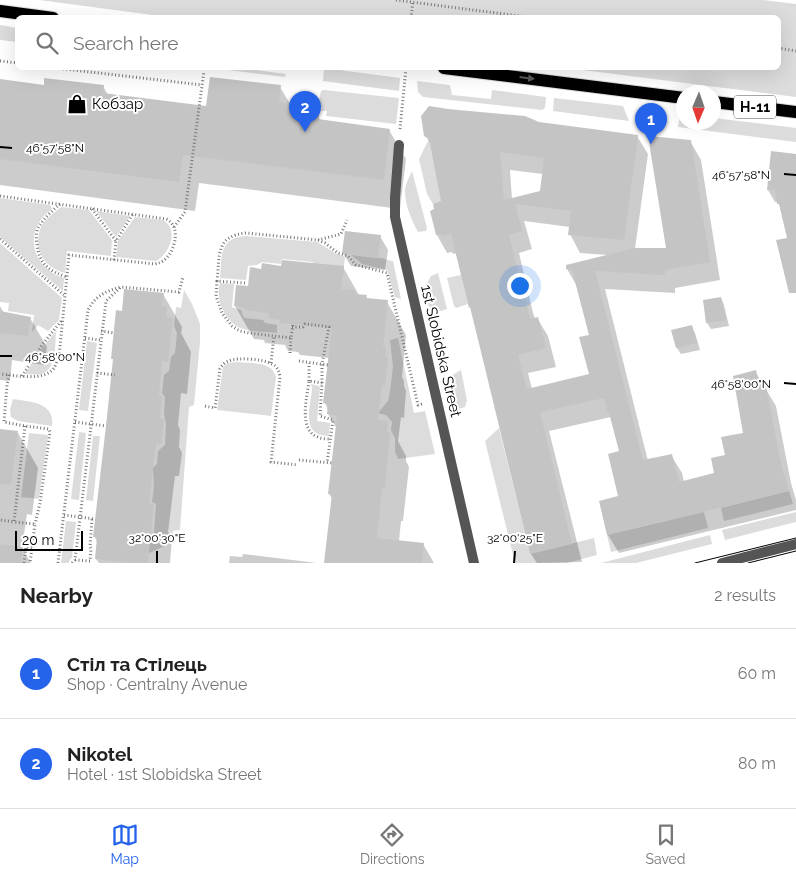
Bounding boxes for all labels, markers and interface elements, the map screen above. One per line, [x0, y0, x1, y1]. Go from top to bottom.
search box [15, 15, 781, 70]
icon: search [33, 29, 61, 57]
text: Search here [73, 32, 179, 54]
one-way arrow [519, 74, 535, 82]
north arrow [676, 85, 721, 130]
pin: 2 [289, 91, 321, 132]
shop icon: Кобзар [66, 93, 88, 115]
place label: Кобзар [92, 95, 143, 113]
road number: Н-11 [734, 95, 776, 118]
pin: 1 [635, 103, 667, 144]
text: 46°57'58"N [26, 141, 84, 155]
text: 46°57'58"N [712, 168, 770, 182]
your location [507, 273, 533, 299]
street label: 1st Slobidska Street [417, 283, 465, 419]
text: 46°58'00"N [25, 350, 85, 364]
text: 46°58'00"N [711, 377, 771, 391]
scale bar [15, 528, 82, 551]
text: 32°00'30"E [129, 531, 185, 545]
text: 32°00'25"E [487, 531, 543, 545]
text: 20 m [22, 532, 54, 548]
text: Nearby [20, 583, 93, 608]
text: 2 results [714, 586, 776, 605]
text: Стіл та Стілець [67, 653, 207, 675]
text: 1 [32, 664, 40, 683]
text: 60 m [738, 664, 776, 683]
text: Shop · Centralny Avenue [67, 675, 247, 694]
text: Nikotel [67, 743, 132, 765]
text: 2 [31, 754, 41, 773]
text: 80 m [738, 754, 776, 773]
text: Hotel · 1st Slobidska Street [67, 765, 262, 784]
tab: Map [110, 821, 139, 867]
tab: Directions [360, 821, 425, 867]
tab: Saved [645, 821, 686, 867]

